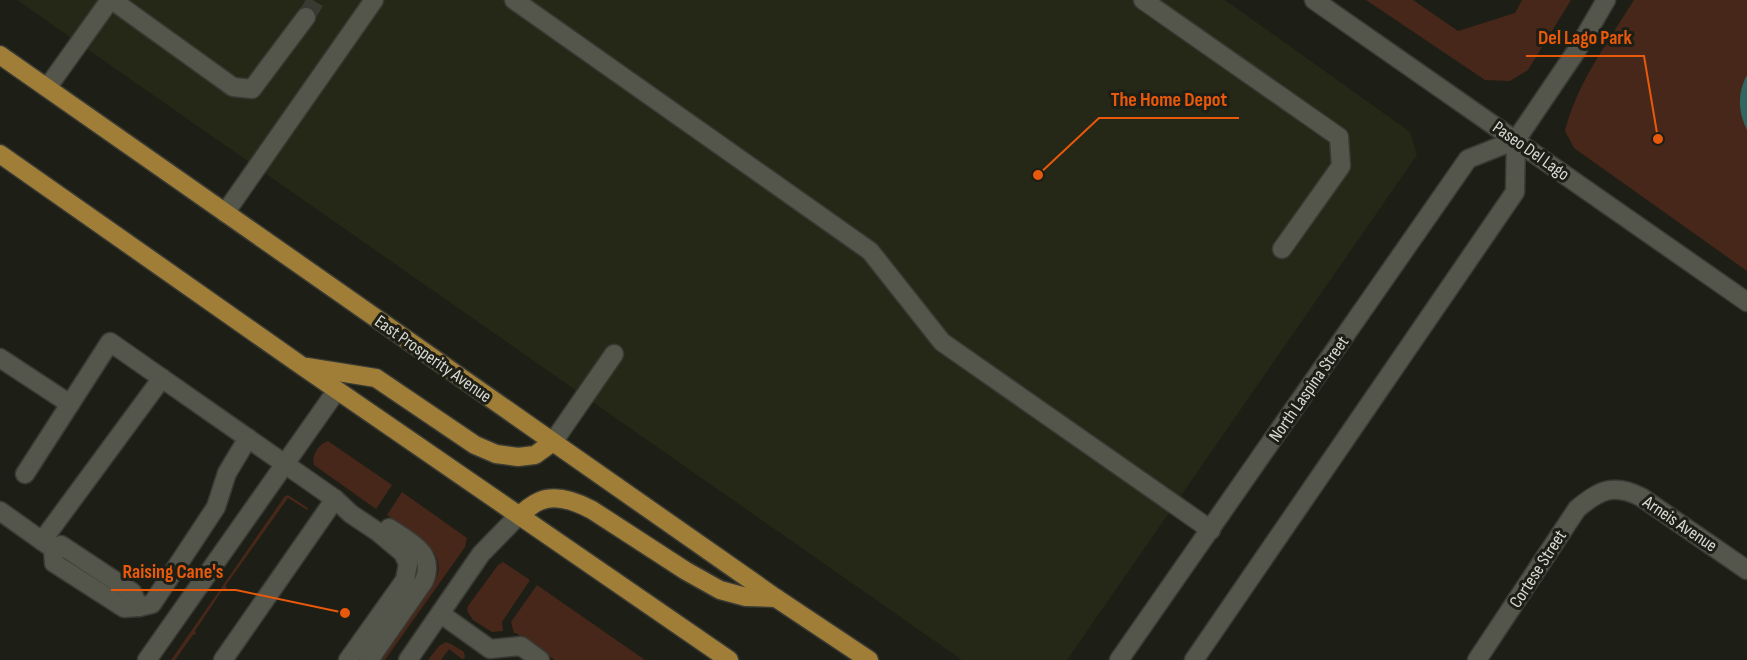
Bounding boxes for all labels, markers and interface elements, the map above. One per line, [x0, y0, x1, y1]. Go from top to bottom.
callout: Del Lago Park [1526, 18, 1644, 56]
text: Del Lago Park [1538, 26, 1633, 50]
callout: The Home Depot [1099, 80, 1239, 118]
text: The Home Depot [1111, 88, 1228, 112]
street label: Paseo Del Lago [1489, 117, 1573, 185]
street label: East Prosperity Avenue [371, 311, 495, 407]
street label: North Laspina Street [1265, 332, 1354, 446]
street label: Arneis Avenue [1638, 491, 1721, 556]
street label: Cortese Street [1505, 526, 1571, 612]
callout: Raising Cane's [111, 552, 236, 590]
text: Raising Cane's [123, 560, 224, 584]

